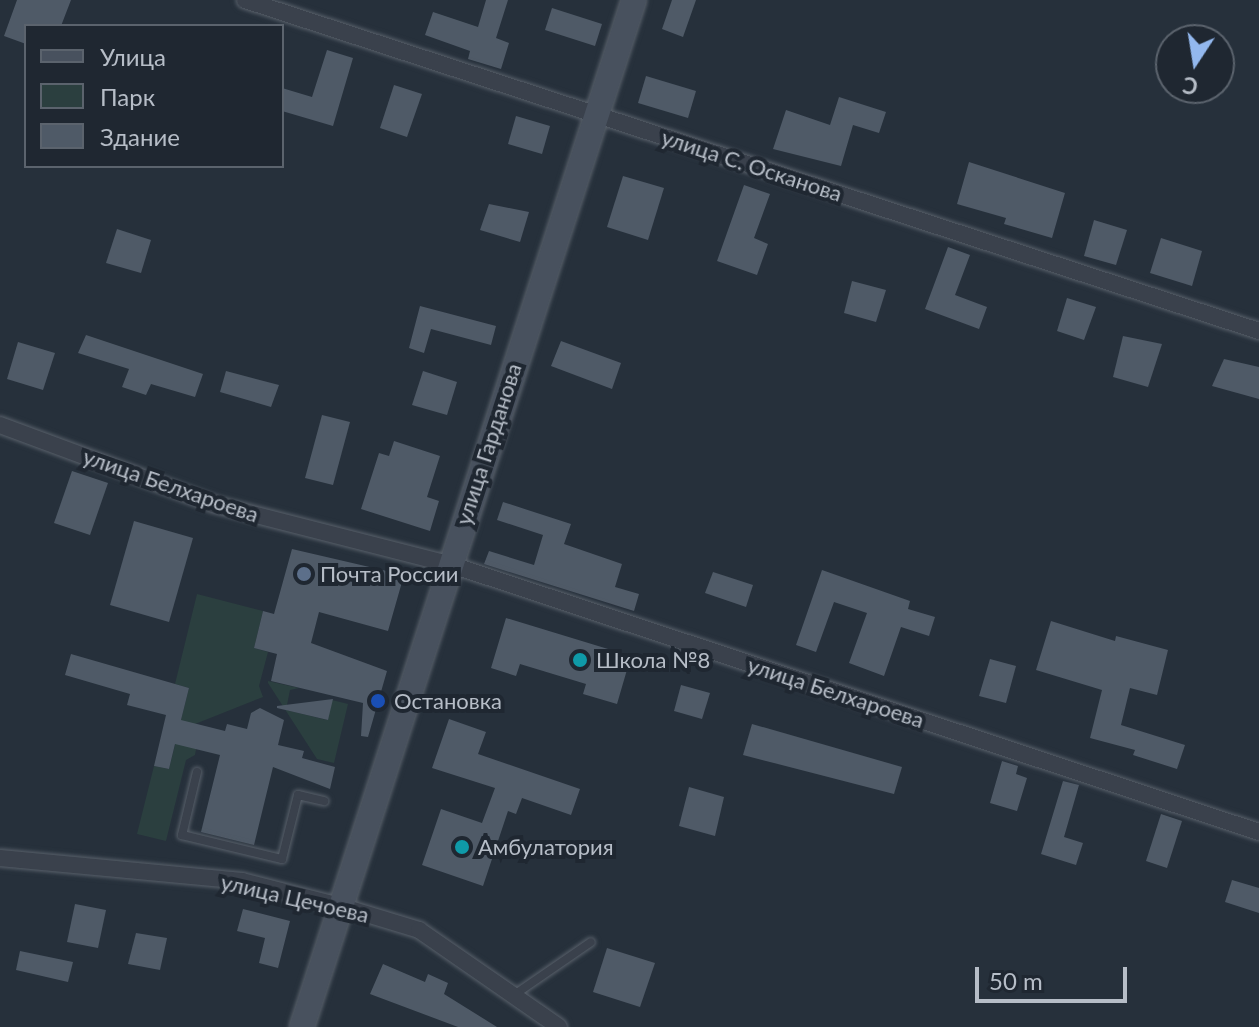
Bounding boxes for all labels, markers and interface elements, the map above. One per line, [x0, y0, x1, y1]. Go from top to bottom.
legend [24, 24, 284, 168]
north arrow [1155, 24, 1235, 104]
text: Улица [100, 42, 166, 71]
text: С [1180, 71, 1200, 101]
text: Парк [100, 82, 155, 111]
text: Здание [100, 122, 180, 151]
street label: улица С. Осканова [658, 123, 846, 207]
street label: улица Гарданова [449, 360, 527, 528]
street label: улица Белхароева [80, 443, 262, 527]
place label: Почта России [320, 561, 458, 587]
marker: Почта России [295, 565, 313, 583]
place label: Школа №8 [596, 647, 710, 673]
marker: Школа №8 [571, 651, 589, 669]
street label: улица Белхароева [744, 651, 928, 733]
place label: Остановка [394, 688, 502, 714]
marker: Остановка [369, 692, 387, 710]
place label: Амбулатория [478, 834, 614, 860]
marker: Амбулатория [453, 838, 471, 856]
street label: улица Цечоева [218, 868, 372, 928]
scale bar [979, 951, 1131, 1001]
text: 50 m [989, 966, 1043, 995]

